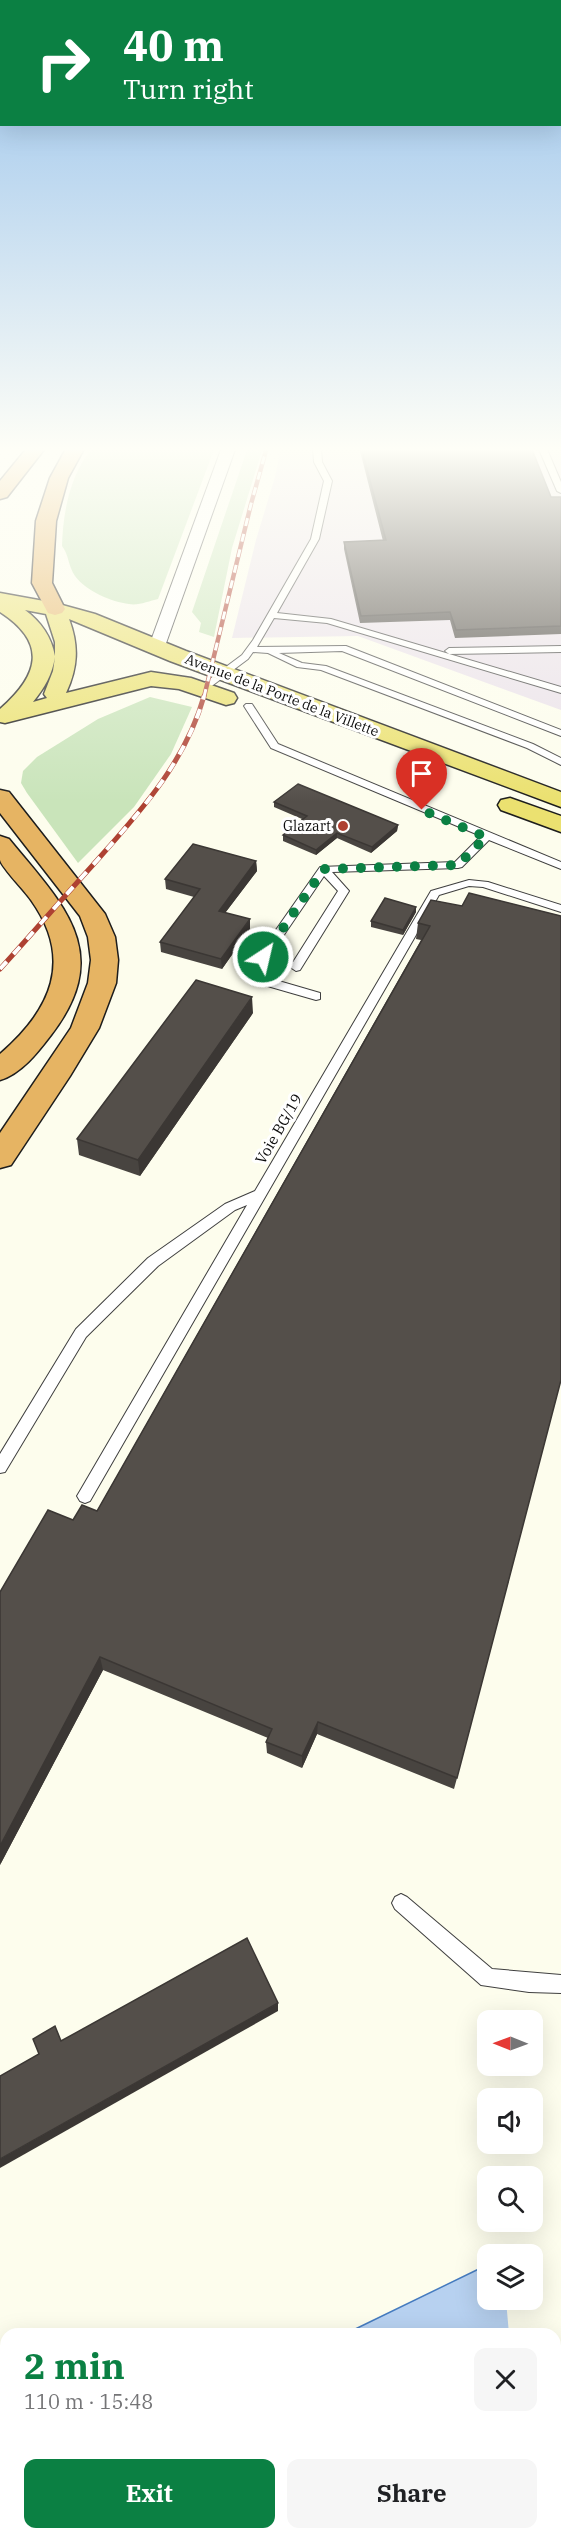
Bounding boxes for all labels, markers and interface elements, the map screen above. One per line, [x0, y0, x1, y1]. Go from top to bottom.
text: 40 m [123, 18, 224, 73]
icon: right [24, 24, 102, 102]
text: Turn right [123, 71, 254, 106]
street label: Avenue de la Porte de la Villette [183, 650, 381, 740]
pin [396, 748, 447, 810]
icon: arrive [405, 757, 438, 790]
place label: Glazart [283, 817, 331, 835]
marker: Glazart [336, 819, 350, 833]
position arrow [231, 925, 295, 989]
street label: Voie BG/19 [251, 1090, 306, 1167]
north arrow [477, 2010, 543, 2076]
map controls [477, 2010, 543, 2310]
button: sound [477, 2088, 543, 2154]
button: search [477, 2166, 543, 2232]
button: layers [477, 2244, 543, 2310]
text: 2 min [24, 2342, 125, 2389]
button: close [474, 2348, 537, 2411]
text: 110 m · 15:48 [24, 2388, 153, 2415]
button: Exit [24, 2459, 275, 2528]
button: Share [287, 2459, 537, 2528]

